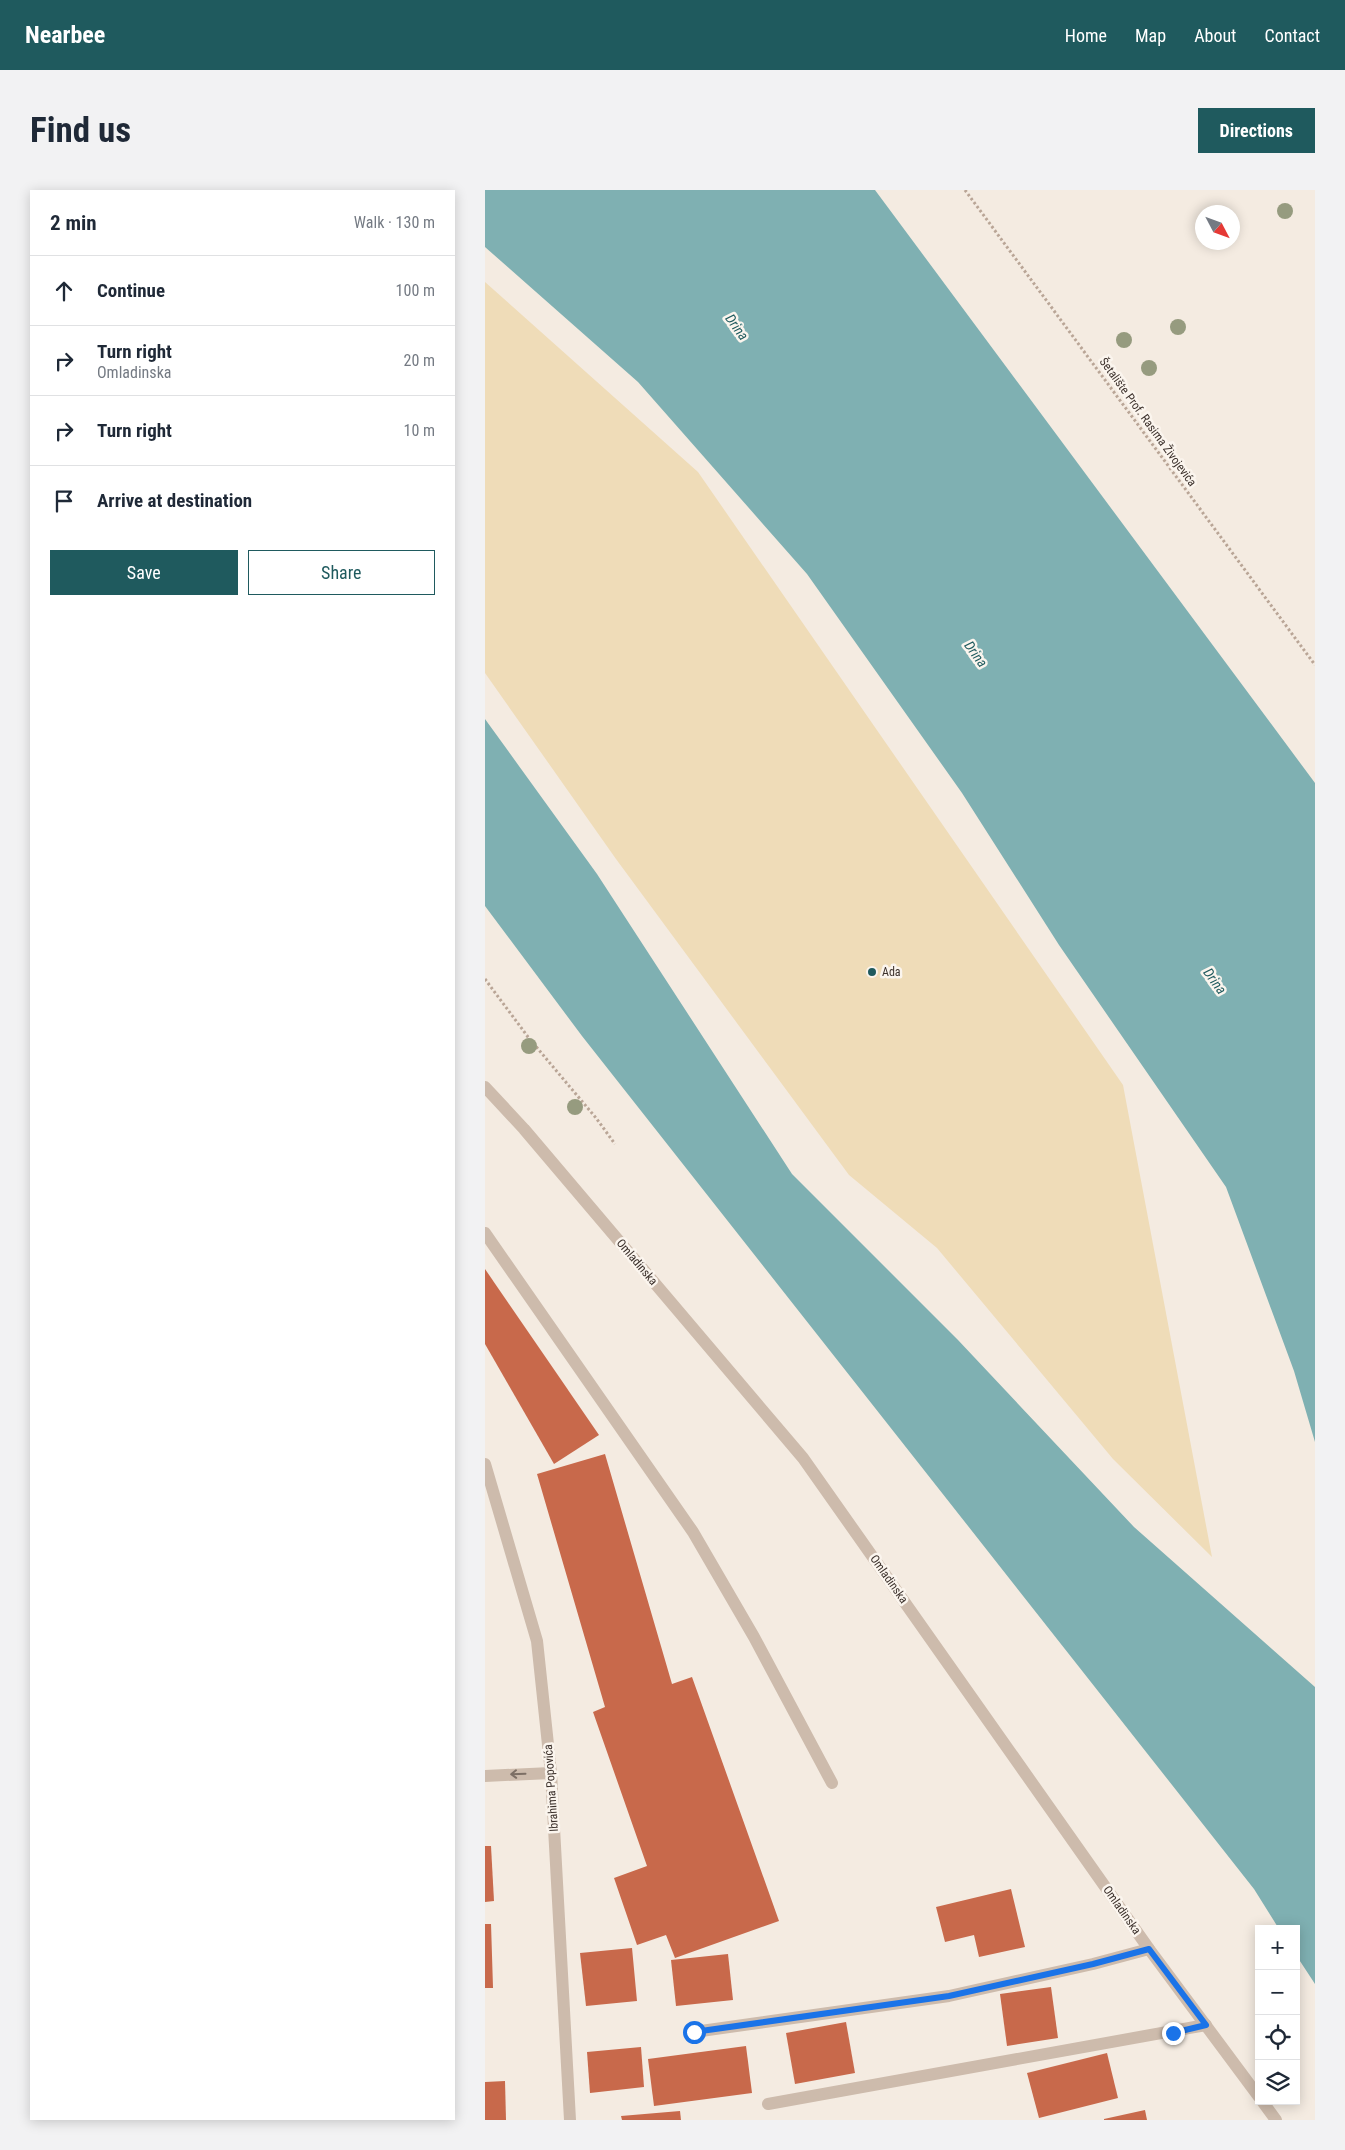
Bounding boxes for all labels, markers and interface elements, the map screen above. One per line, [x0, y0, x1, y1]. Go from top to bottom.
text: Nearbee [25, 21, 105, 49]
text: Home [1065, 25, 1107, 46]
text: Map [1135, 25, 1166, 46]
text: About [1194, 25, 1236, 46]
text: Contact [1264, 25, 1320, 46]
button: Directions [1198, 108, 1315, 153]
text: Find us [30, 110, 131, 151]
north arrow [1195, 205, 1240, 250]
text: 2 min [50, 211, 97, 235]
text: Walk · 130 m [354, 213, 435, 232]
icon: ahead [50, 277, 78, 305]
text: Continue [97, 279, 165, 302]
text: 100 m [396, 281, 435, 300]
water label: Drina [722, 311, 752, 343]
text: Turn right [97, 340, 172, 363]
icon: right [50, 347, 78, 375]
text: 20 m [403, 351, 435, 370]
street label: Šetalište Prof. Rasima Živojevića [1097, 354, 1200, 489]
text: Omladinska [97, 363, 172, 382]
icon: right [50, 417, 78, 445]
text: Turn right [97, 419, 172, 442]
text: 10 m [403, 421, 435, 440]
icon: arrive [50, 487, 78, 515]
text: Arrive at destination [97, 489, 252, 512]
button: Save [50, 550, 238, 595]
button: Share [248, 550, 435, 595]
water label: Drina [961, 638, 991, 670]
place label: Ada [882, 965, 901, 979]
water label: Drina [1200, 965, 1230, 997]
marker: Ada [866, 966, 878, 978]
street label: Omladinska [614, 1236, 660, 1288]
street label: Omladinska [867, 1552, 911, 1606]
street label: Ibrahima Popovića [541, 1743, 561, 1832]
one-way arrow [510, 1770, 526, 1779]
street label: Omladinska [1100, 1883, 1144, 1937]
map controls [1255, 1925, 1300, 2105]
button: + [1255, 1925, 1300, 1970]
button: − [1255, 1970, 1300, 2015]
button: locate [1255, 2015, 1300, 2060]
route start [683, 2021, 706, 2044]
route end [1162, 2022, 1185, 2045]
button: layers [1255, 2060, 1300, 2105]

